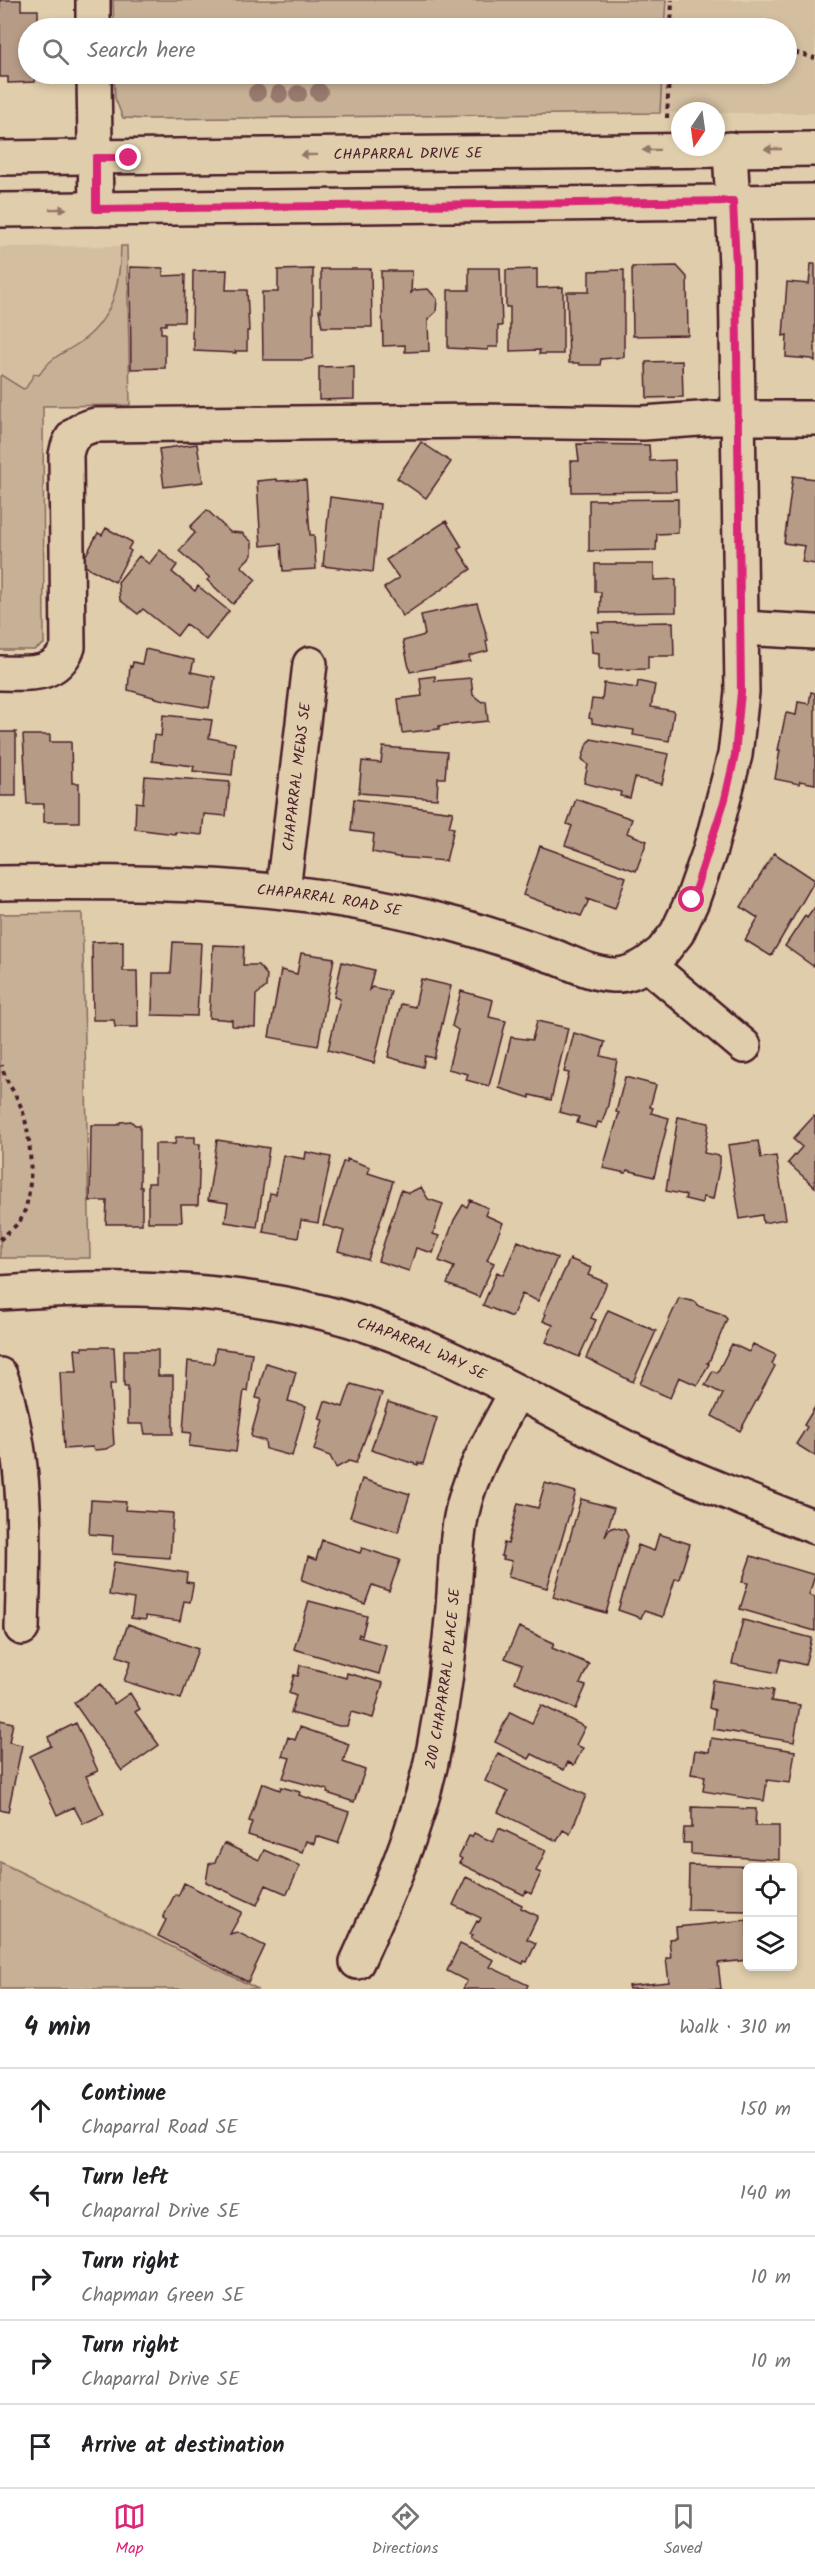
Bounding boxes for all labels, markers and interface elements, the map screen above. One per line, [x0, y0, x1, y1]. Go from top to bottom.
search box [18, 18, 797, 84]
text: Search here [87, 34, 195, 69]
icon: search [39, 35, 72, 68]
north arrow [671, 102, 725, 156]
street label: CHAPARRAL DRIVE SE [333, 142, 484, 167]
route end [115, 144, 141, 170]
one-way arrow [763, 144, 782, 154]
one-way arrow [641, 145, 660, 155]
one-way arrow [299, 150, 318, 160]
one-way arrow [49, 205, 68, 214]
street label: CHAPARRAL MEWS SE [277, 700, 318, 853]
street label: CHAPARRAL ROAD SE [256, 878, 405, 924]
route start [678, 886, 704, 912]
street label: CHAPARRAL WAY SE [353, 1312, 491, 1388]
street label: 200 CHAPARRAL PLACE SE [419, 1586, 467, 1771]
map controls [743, 1863, 797, 1971]
button: locate [743, 1863, 797, 1917]
button: layers [743, 1917, 797, 1971]
text: 4 min [24, 2007, 91, 2049]
text: Walk · 310 m [679, 2012, 791, 2044]
text: Continue [81, 2077, 166, 2112]
icon: ahead [24, 2094, 57, 2127]
text: 150 m [740, 2094, 791, 2126]
text: Chaparral Road SE [81, 2112, 238, 2144]
text: Turn left [81, 2161, 168, 2196]
icon: left [24, 2178, 57, 2211]
text: 140 m [740, 2178, 791, 2210]
text: Chaparral Drive SE [81, 2196, 240, 2228]
text: Turn right [81, 2245, 179, 2280]
icon: right [24, 2262, 57, 2295]
text: 10 m [751, 2262, 791, 2294]
text: Chapman Green SE [81, 2280, 244, 2312]
text: Turn right [81, 2329, 179, 2364]
icon: right [24, 2346, 57, 2379]
text: 10 m [751, 2346, 791, 2378]
text: Chaparral Drive SE [81, 2364, 240, 2396]
text: Arrive at destination [81, 2429, 284, 2464]
icon: arrive [24, 2430, 57, 2463]
tab: Map [113, 2500, 146, 2561]
tab: Directions [372, 2500, 438, 2561]
tab: Saved [664, 2500, 702, 2561]

